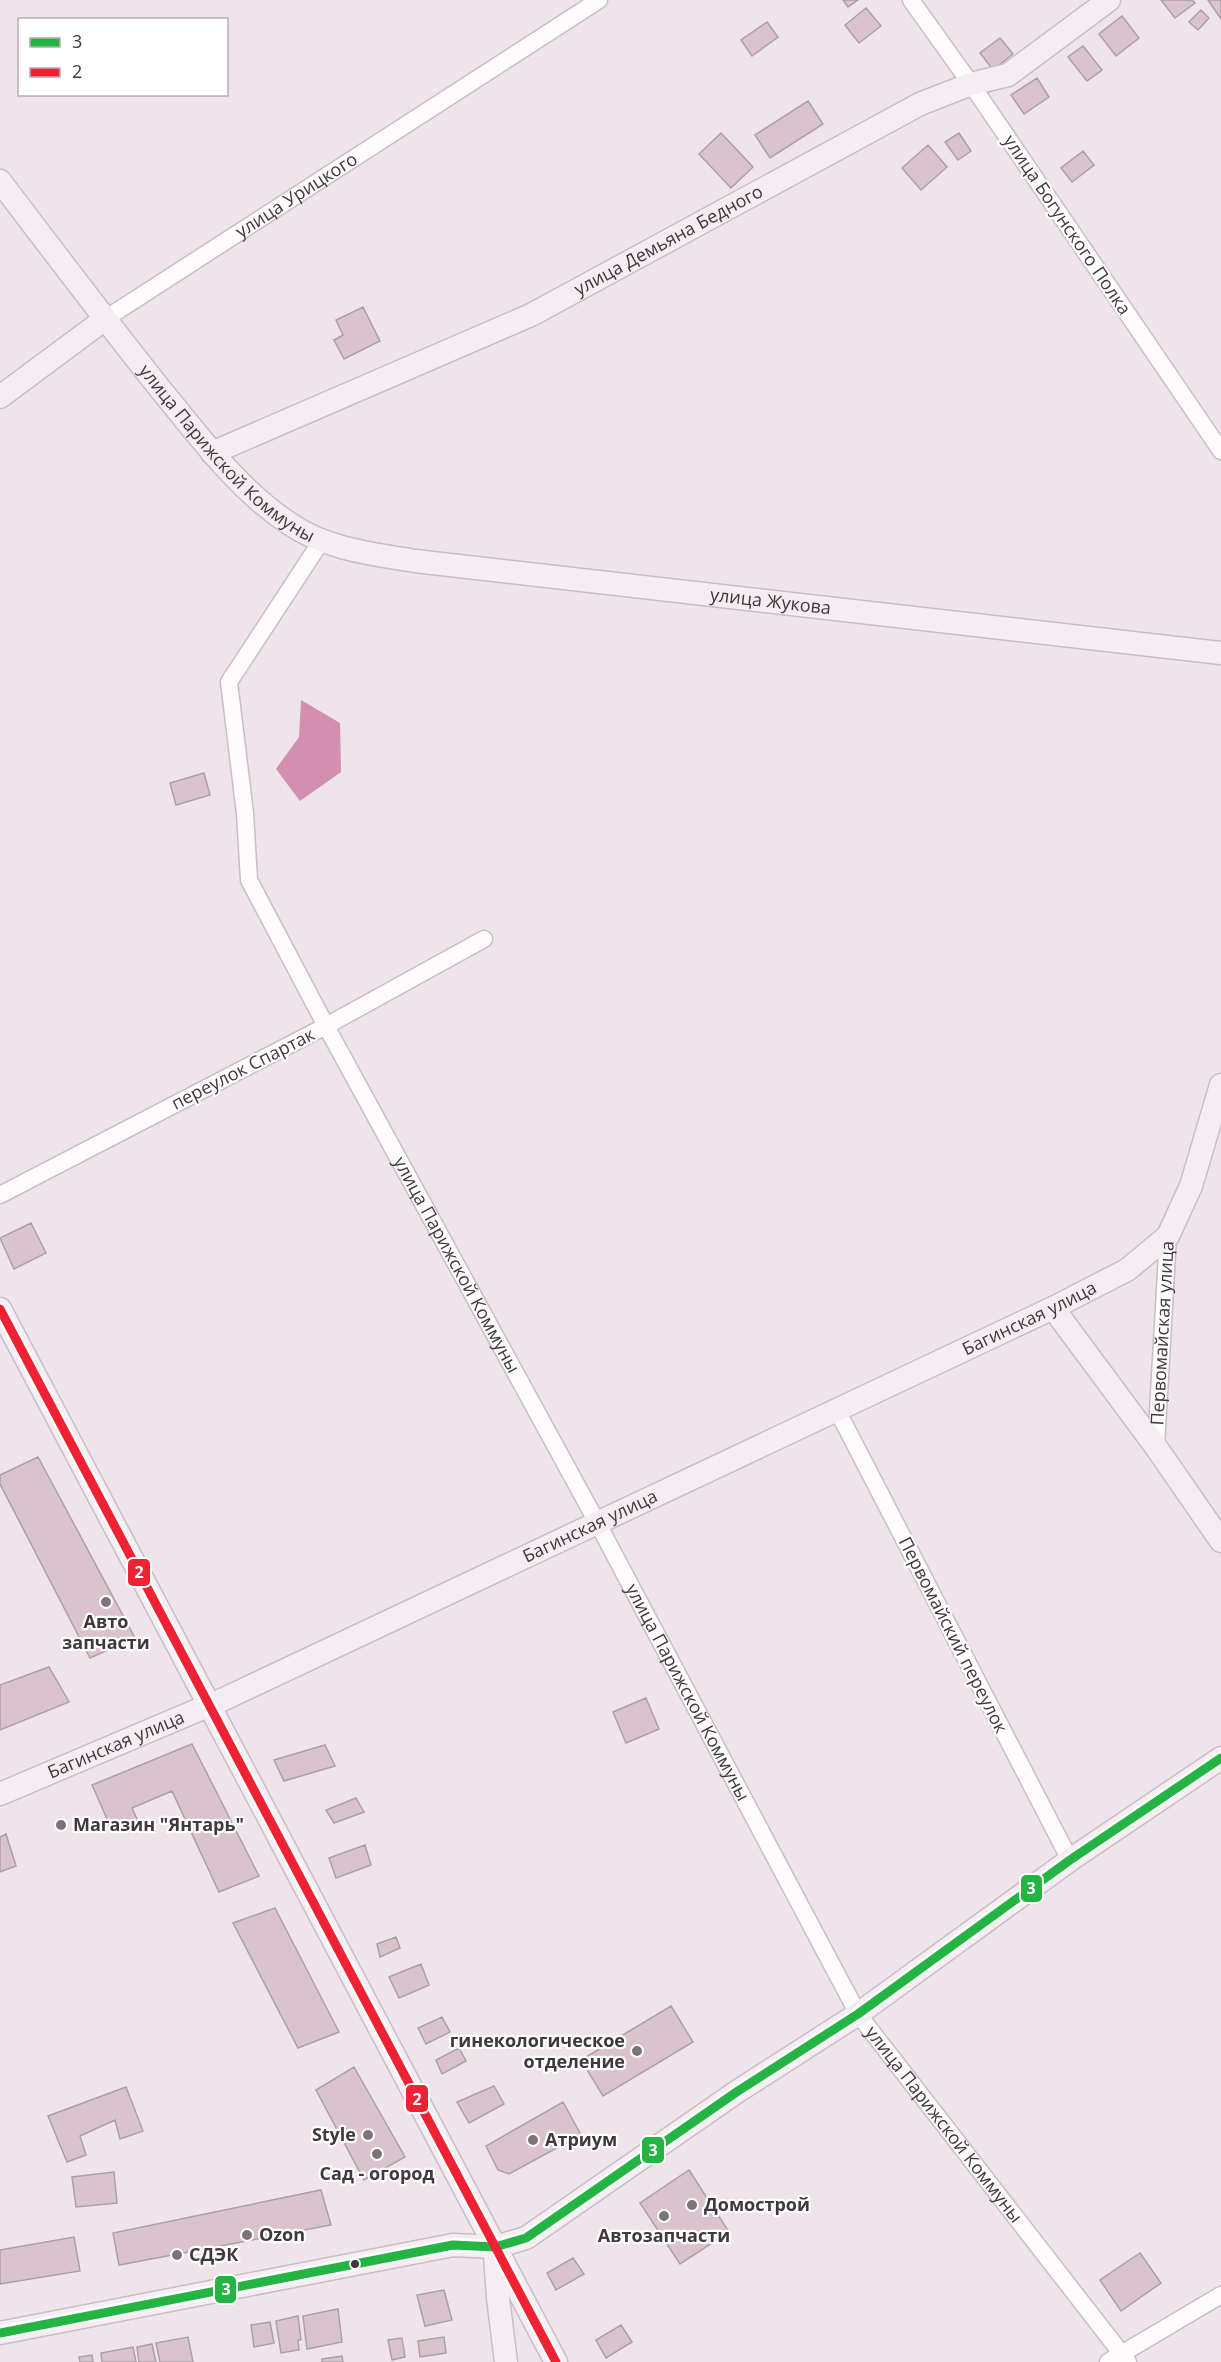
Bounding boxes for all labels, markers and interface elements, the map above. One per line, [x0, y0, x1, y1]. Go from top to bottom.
legend [18, 18, 228, 96]
text: 3 [72, 29, 82, 53]
text: 2 [72, 59, 82, 83]
street label: улица Богунского Полка [999, 130, 1137, 319]
street label: улица Урицкого [231, 146, 361, 243]
street label: улица Демьяна Бедного [569, 179, 767, 300]
street label: улица Парижской Коммуны [134, 359, 319, 547]
street label: улица Жукова [709, 582, 832, 619]
street label: переулок Спартак [167, 1021, 319, 1115]
street label: улица Парижской Коммуны [389, 1152, 526, 1377]
street label: Первомайская улица [1144, 1240, 1179, 1426]
street label: Багинская улица [958, 1275, 1100, 1360]
street label: Багинская улица [518, 1483, 661, 1568]
street label: Первомайский переулок [894, 1532, 1014, 1737]
line badge: 2 [127, 1558, 151, 1587]
text: 2 [134, 1561, 144, 1583]
street label: улица Парижской Коммуны [621, 1579, 756, 1805]
marker: Авто запчасти [99, 1595, 113, 1609]
place label: Авто запчасти [62, 1609, 150, 1654]
street label: Багинская улица [44, 1704, 188, 1784]
place label: Магазин "Янтарь" [73, 1812, 244, 1836]
marker: Магазин "Янтарь" [54, 1818, 68, 1832]
line badge: 3 [1020, 1874, 1043, 1903]
text: 3 [1026, 1877, 1036, 1899]
street label: улица Парижской Коммуны [861, 2021, 1029, 2227]
place label: гинекологическое отделение [450, 2028, 625, 2073]
marker: гинекологическое отделение [630, 2044, 644, 2058]
line badge: 2 [405, 2084, 429, 2113]
text: 2 [412, 2088, 422, 2110]
place label: Style [312, 2122, 356, 2146]
place label: Атриум [545, 2127, 617, 2151]
marker: Style [361, 2128, 375, 2142]
marker: Атриум [526, 2133, 540, 2147]
line badge: 3 [641, 2136, 665, 2164]
text: 3 [648, 2139, 658, 2161]
marker: Сад - огород [370, 2147, 384, 2161]
place label: Сад - огород [320, 2161, 434, 2185]
place label: Домострой [704, 2192, 810, 2216]
marker: Домострой [685, 2198, 699, 2212]
marker: Автозапчасти [657, 2209, 671, 2223]
place label: Ozon [259, 2222, 305, 2246]
place label: Автозапчасти [598, 2223, 730, 2247]
marker: Ozon [240, 2228, 254, 2242]
place label: СДЭК [189, 2242, 239, 2266]
marker: СДЭК [170, 2248, 184, 2262]
unlabelled marker [349, 2258, 361, 2270]
line badge: 3 [214, 2275, 237, 2304]
text: 3 [221, 2278, 231, 2300]

